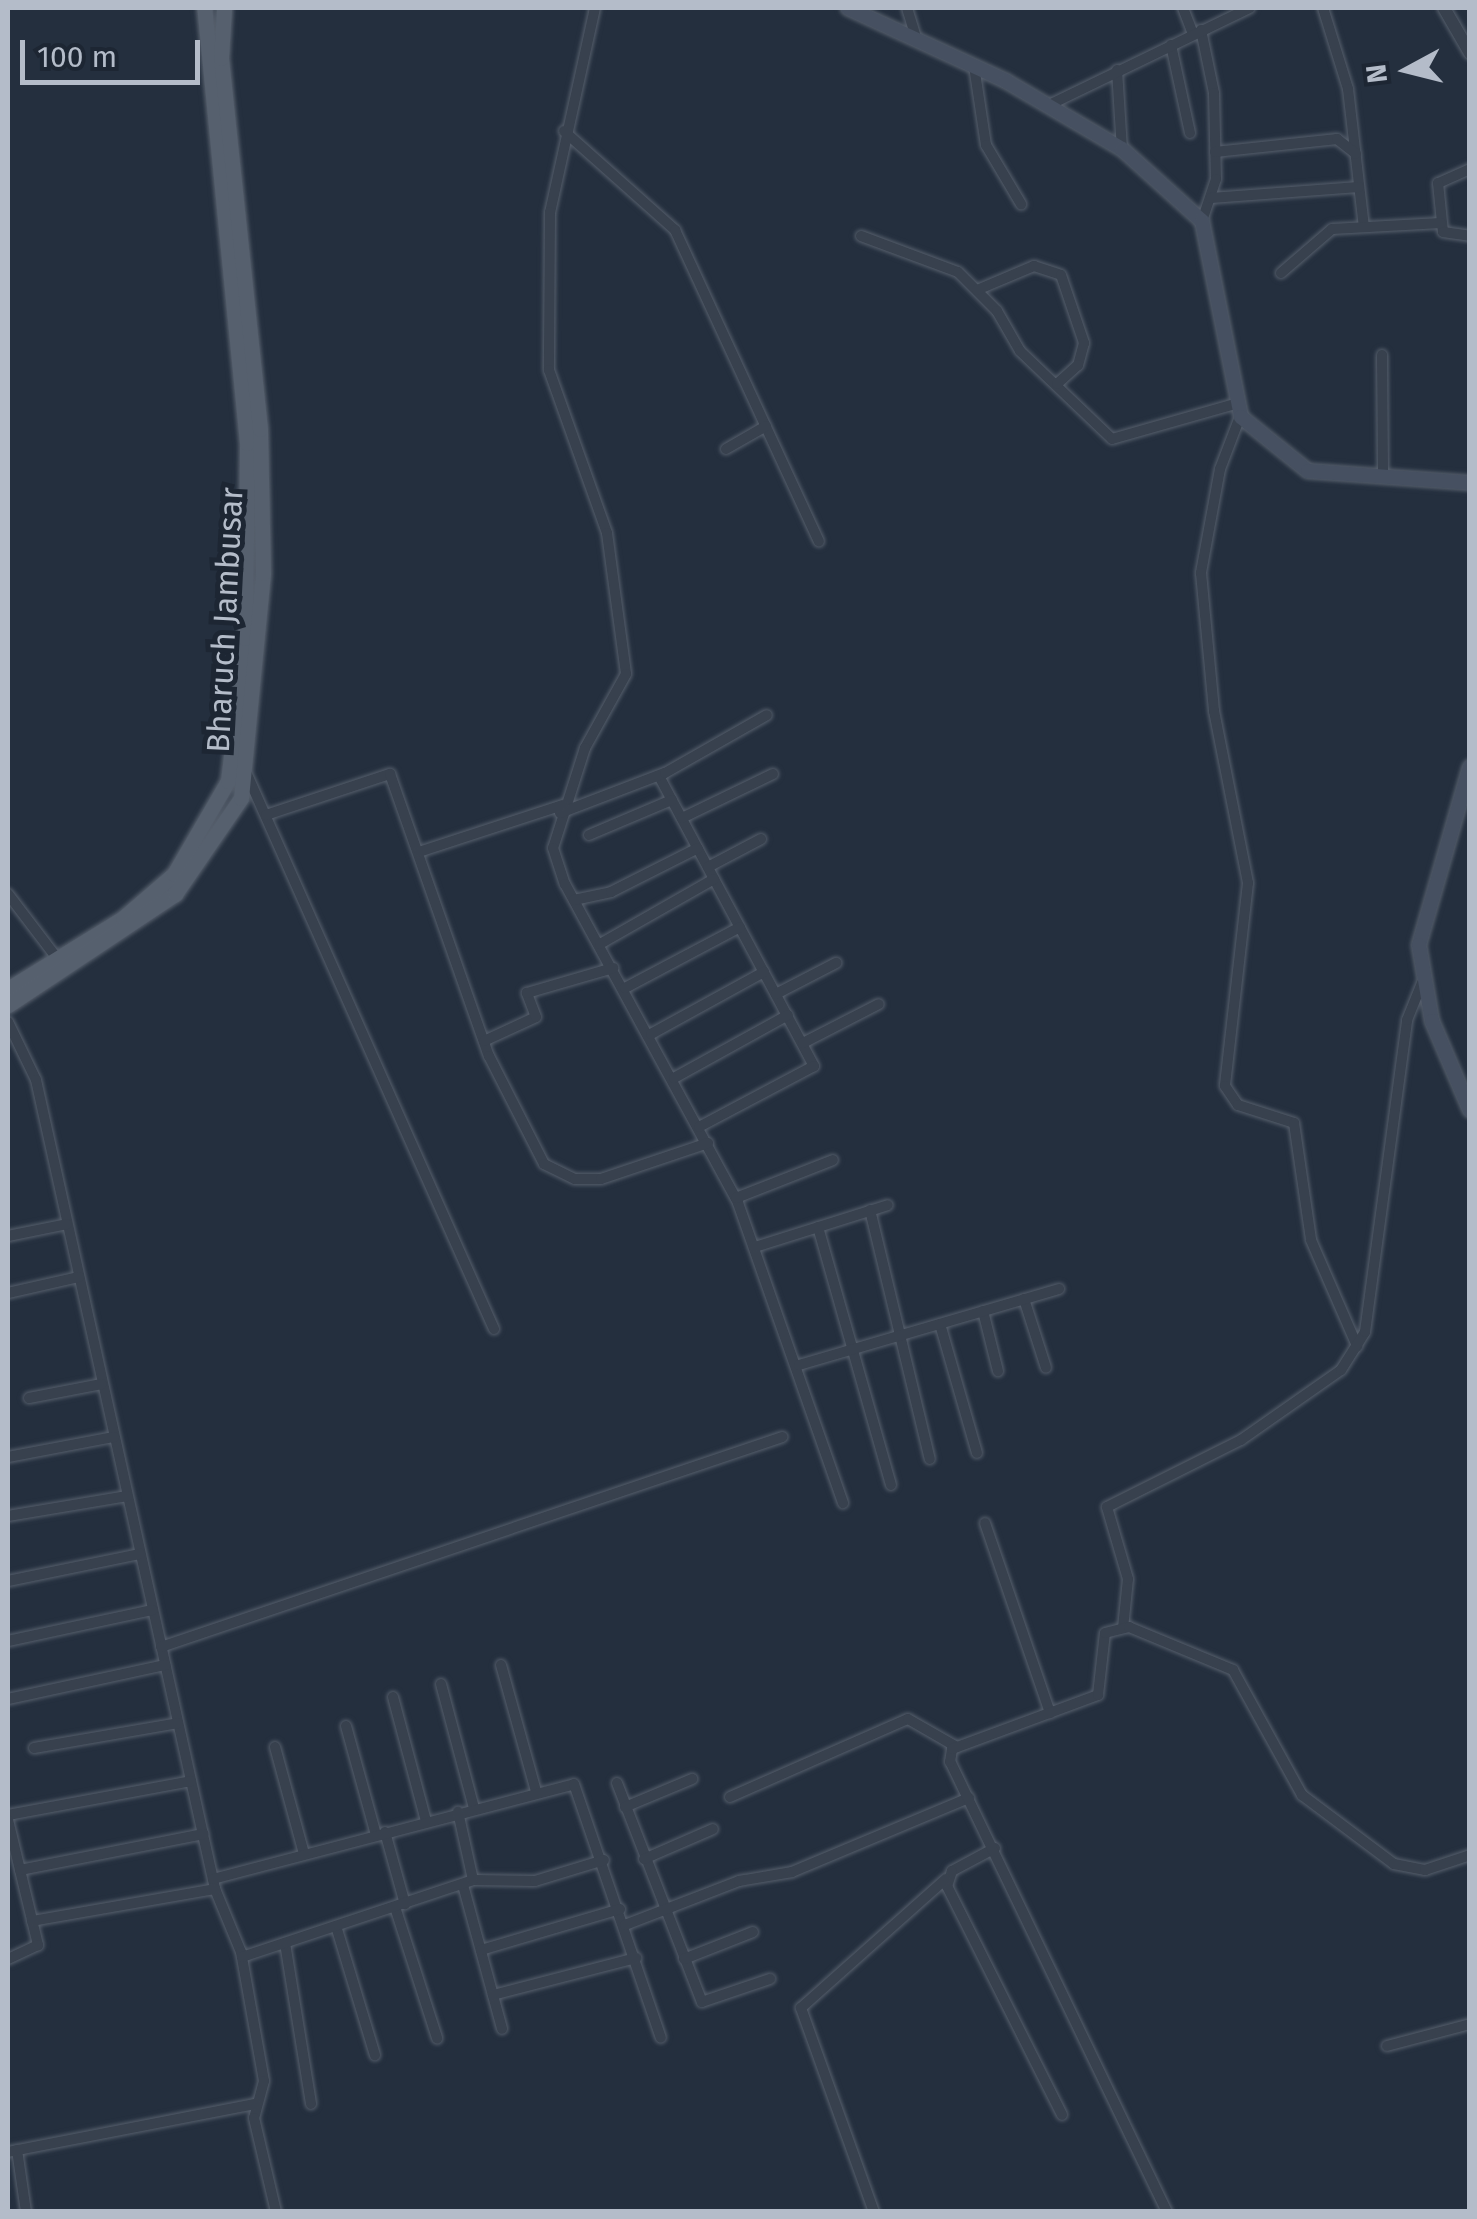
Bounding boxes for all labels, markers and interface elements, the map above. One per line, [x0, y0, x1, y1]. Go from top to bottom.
scale bar [25, 20, 205, 82]
north arrow [1357, 20, 1457, 120]
text: 100 m [37, 39, 117, 75]
text: N [1359, 62, 1394, 85]
street label: Bharuch Jambusar [199, 486, 251, 754]

